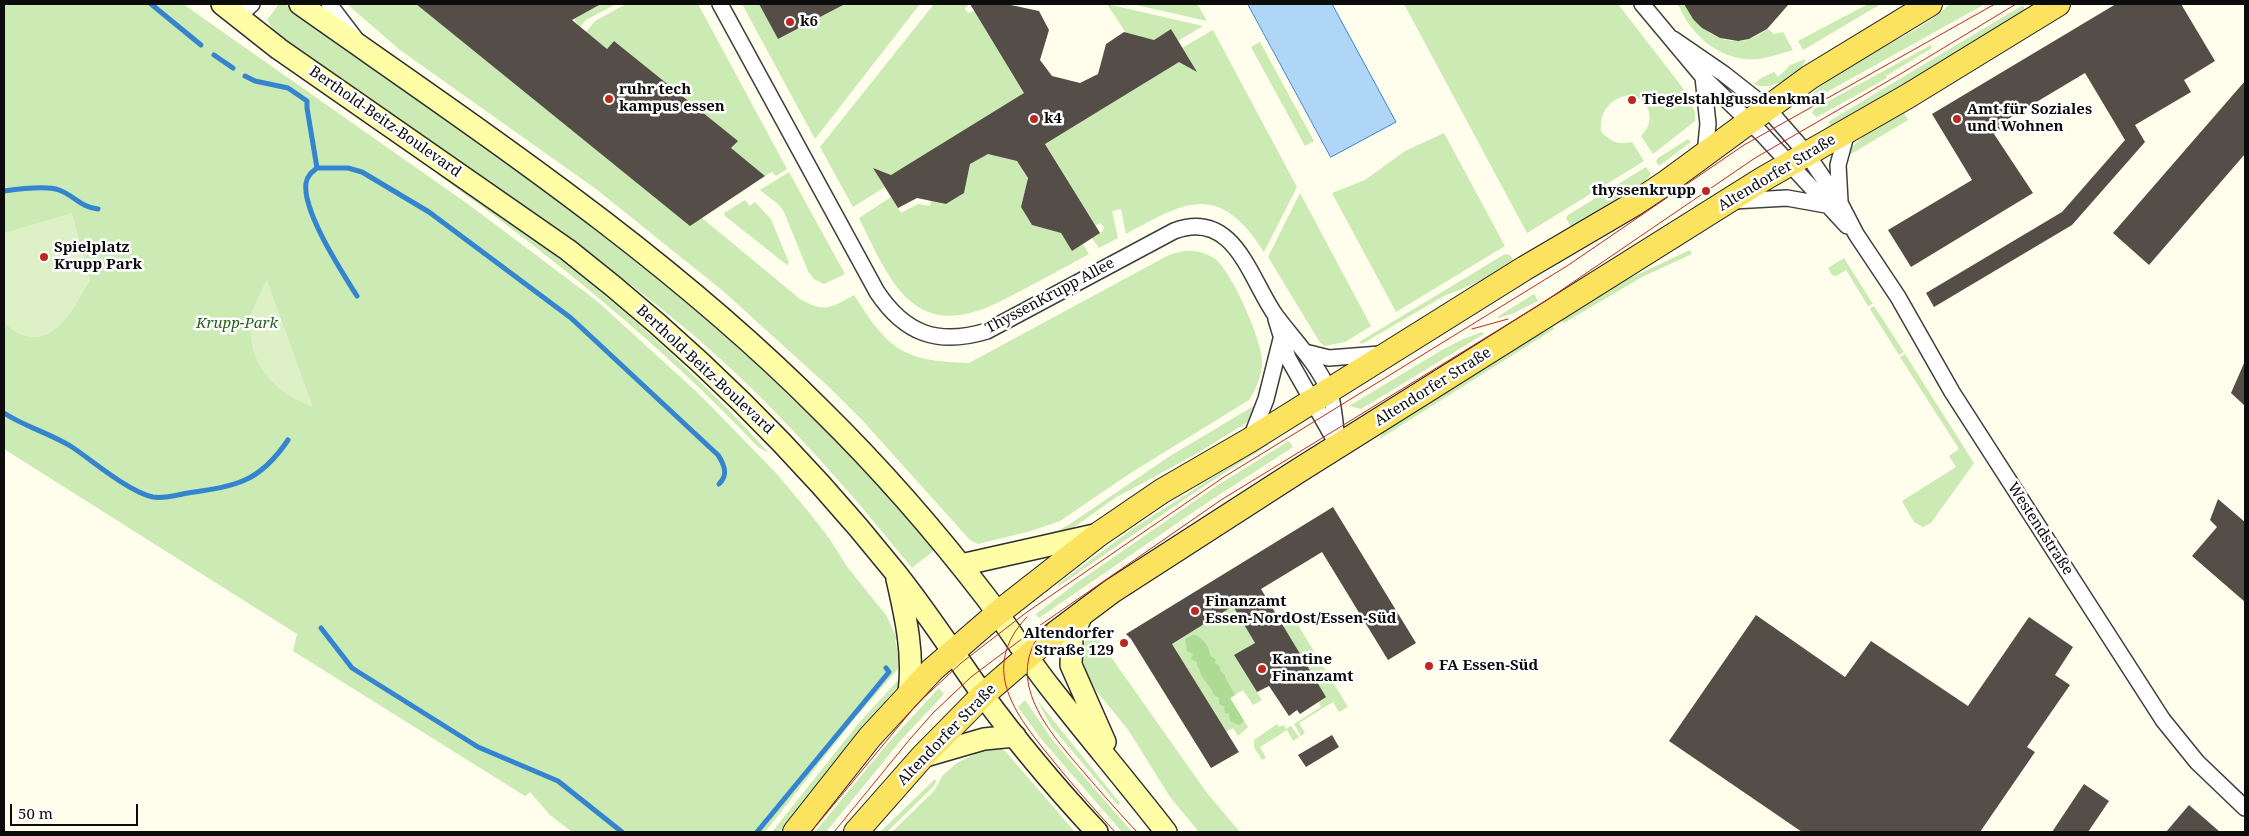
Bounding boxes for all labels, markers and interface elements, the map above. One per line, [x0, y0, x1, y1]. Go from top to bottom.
place label: k6 [800, 13, 818, 31]
marker: k6 [784, 16, 796, 28]
street label: Berthold-Beitz-Boulevard [306, 63, 464, 181]
place label: ruhr tech kampus essen [619, 81, 725, 116]
place label: Tiegelstahlgussdenkmal [1642, 91, 1825, 109]
marker: ruhr tech kampus essen [603, 93, 615, 105]
marker: Tiegelstahlgussdenkmal [1626, 94, 1638, 106]
place label: Amt für Soziales und Wohnen [1967, 101, 2092, 136]
place label: k4 [1044, 110, 1062, 128]
marker: k4 [1028, 113, 1040, 125]
marker: Amt für Soziales und Wohnen [1951, 113, 1963, 125]
street label: Altendorfer Straße [1715, 131, 1839, 215]
place label: thyssenkrupp [1592, 182, 1696, 200]
marker: thyssenkrupp [1700, 185, 1712, 197]
place label: Spielplatz Krupp Park [54, 239, 142, 274]
marker: Spielplatz Krupp Park [38, 251, 50, 263]
street label: ThyssenKrupp Allee [982, 254, 1118, 338]
street label: Berthold-Beitz-Boulevard [633, 302, 777, 438]
park label: Krupp-Park [196, 315, 278, 333]
street label: Altendorfer Straße [1371, 344, 1495, 430]
street label: Westendstraße [2003, 479, 2077, 579]
place label: Finanzamt Essen-NordOst/Essen-Süd [1205, 593, 1396, 628]
marker: Finanzamt Essen-NordOst/Essen-Süd [1189, 605, 1201, 617]
place label: Altendorfer Straße 129 [1023, 625, 1114, 660]
marker: Altendorfer Straße 129 [1118, 637, 1130, 649]
place label: Kantine Finanzamt [1272, 651, 1353, 686]
place label: FA Essen-Süd [1439, 657, 1538, 675]
marker: FA Essen-Süd [1423, 660, 1435, 672]
marker: Kantine Finanzamt [1256, 663, 1268, 675]
street label: Altendorfer Straße [894, 681, 1000, 789]
scale bar [12, 794, 140, 826]
text: 50 m [18, 803, 53, 823]

